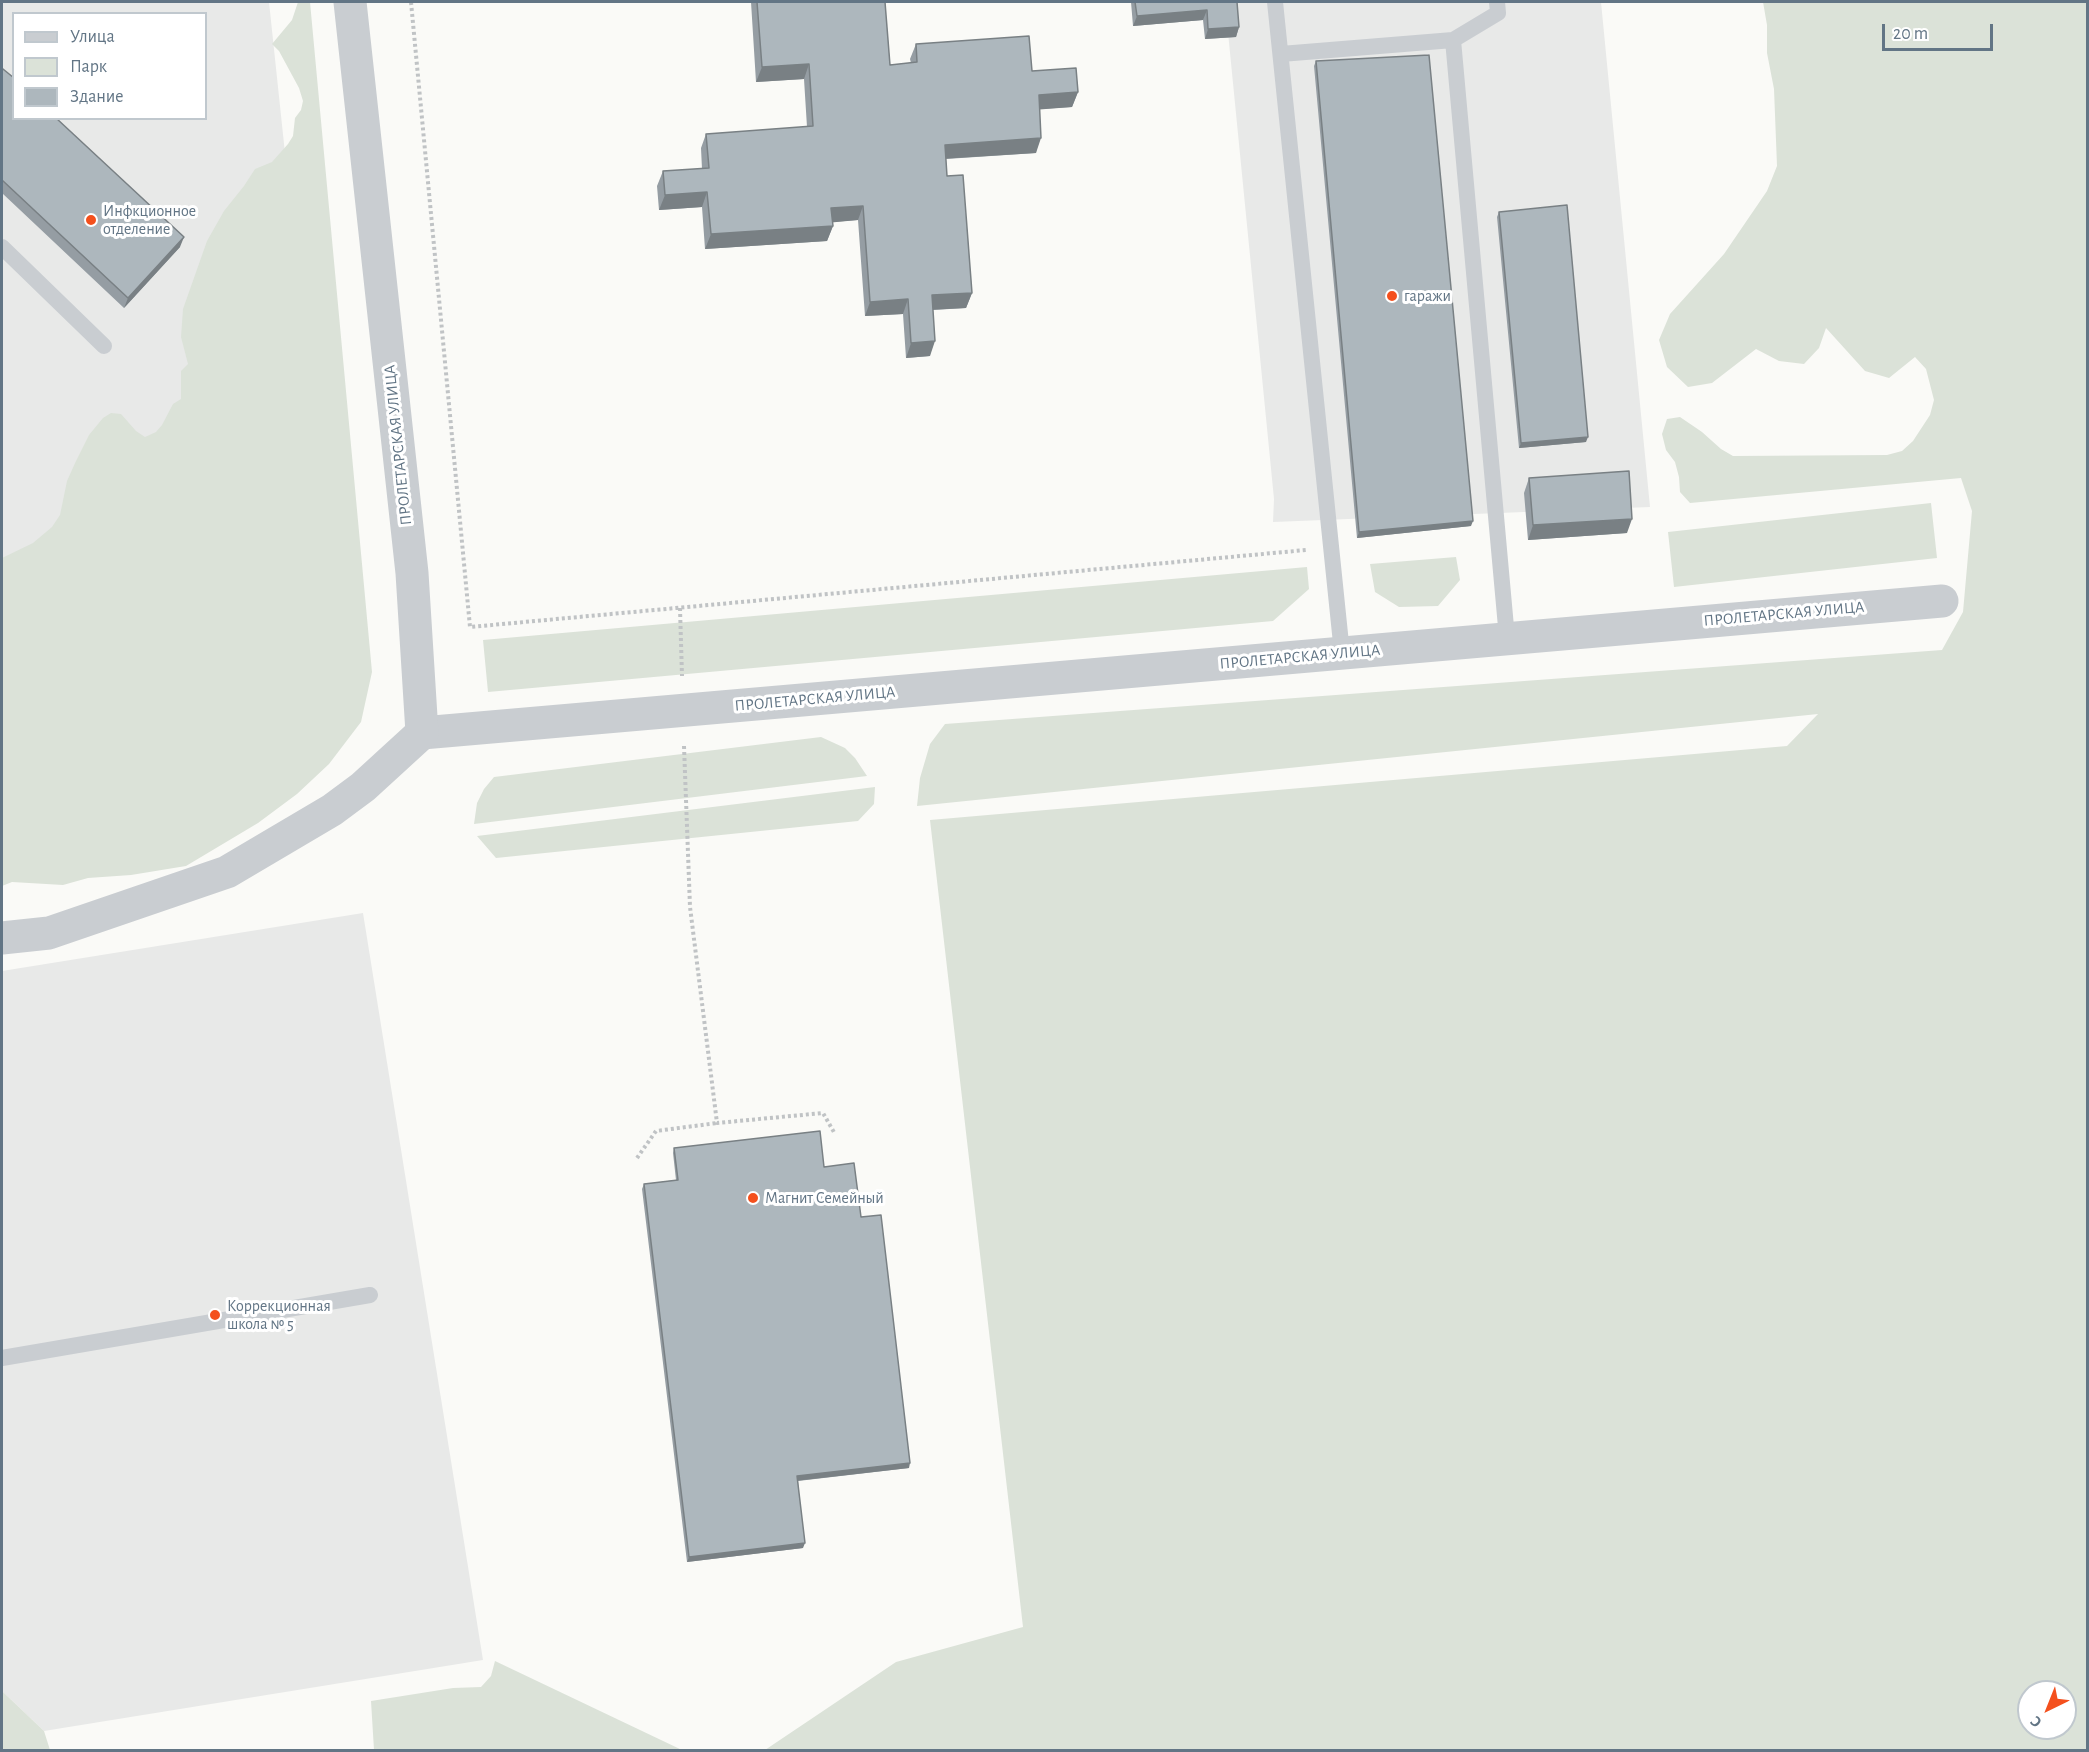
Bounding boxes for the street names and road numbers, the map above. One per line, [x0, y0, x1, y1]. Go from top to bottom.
street label: ПРОЛЕТАРСКАЯ УЛИЦА [380, 364, 416, 526]
street label: ПРОЛЕТАРСКАЯ УЛИЦА [1703, 597, 1865, 631]
street label: ПРОЛЕТАРСКАЯ УЛИЦА [1219, 640, 1381, 674]
street label: ПРОЛЕТАРСКАЯ УЛИЦА [734, 682, 896, 716]

